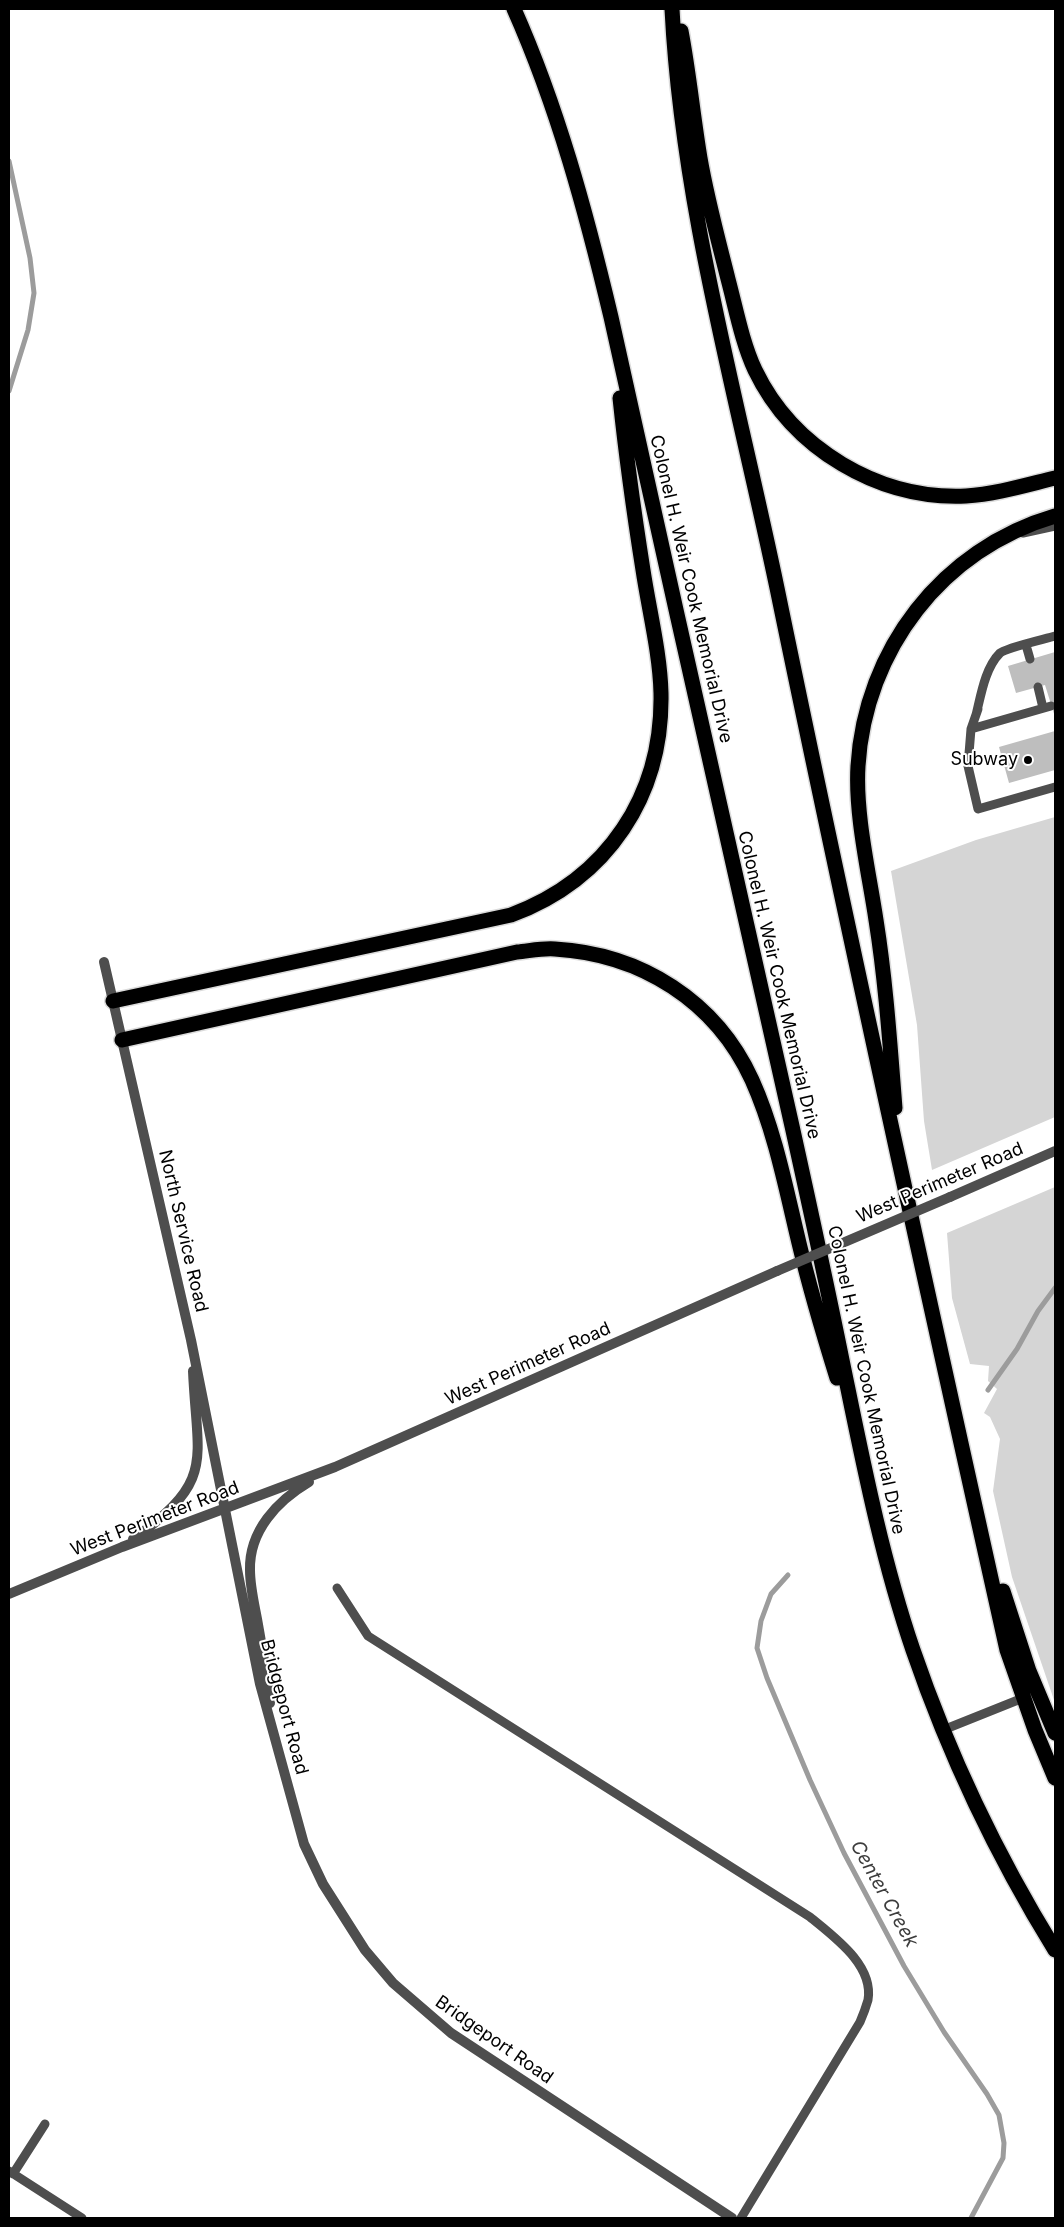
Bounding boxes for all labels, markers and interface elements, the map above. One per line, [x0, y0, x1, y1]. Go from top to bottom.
street label: Colonel H. Weir Cook Memorial Drive [645, 433, 737, 745]
place label: Subway [950, 749, 1018, 771]
marker: Subway [1022, 754, 1034, 766]
street label: Colonel H. Weir Cook Memorial Drive [733, 829, 825, 1141]
street label: West Perimeter Road [853, 1138, 1027, 1228]
street label: North Service Road [154, 1148, 212, 1314]
street label: Colonel H. Weir Cook Memorial Drive [823, 1224, 909, 1536]
street label: West Perimeter Road [442, 1318, 614, 1410]
street label: West Perimeter Road [68, 1477, 242, 1561]
street label: Bridgeport Road [256, 1637, 312, 1777]
water label: Center Creek [845, 1837, 923, 1951]
street label: Bridgeport Road [431, 1991, 557, 2089]

